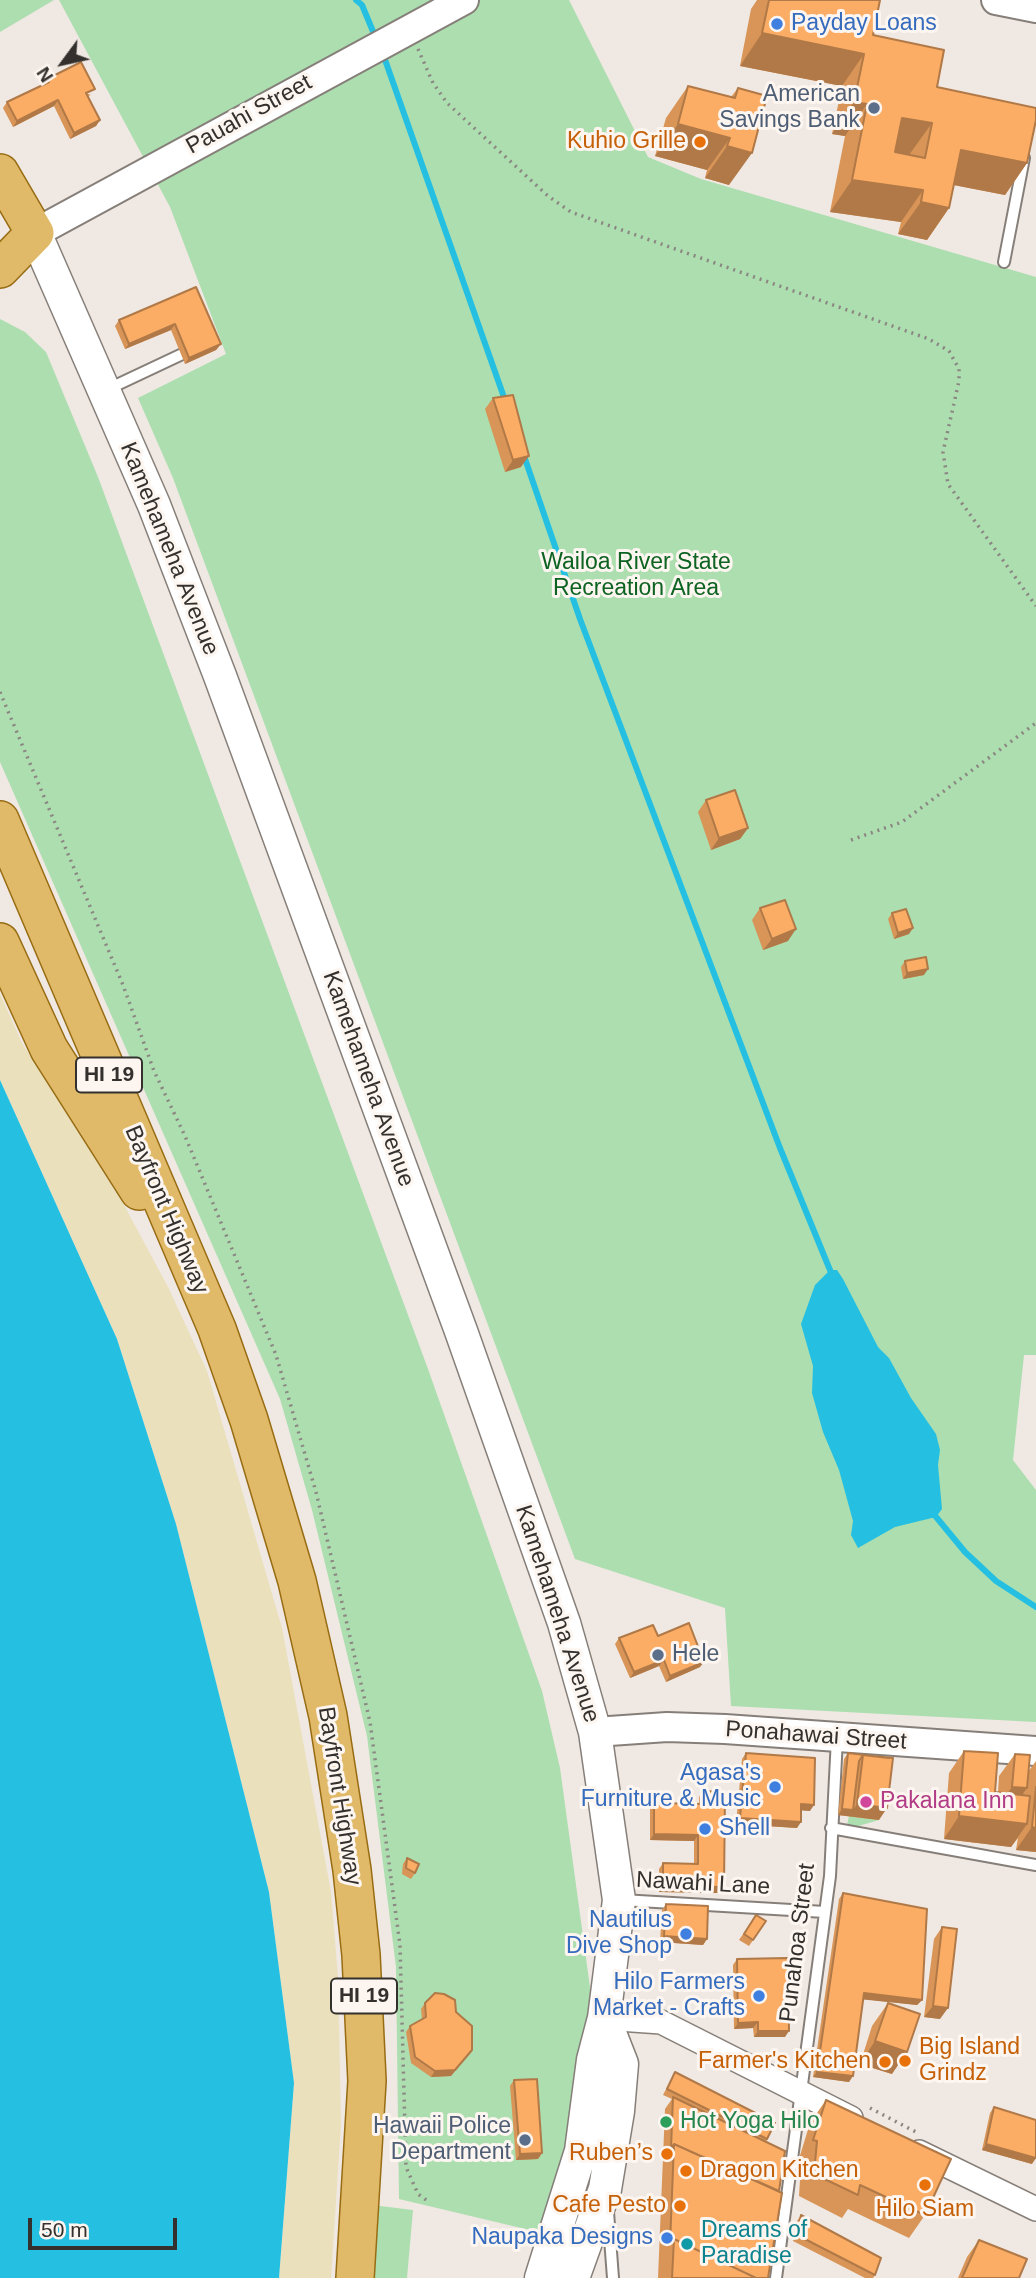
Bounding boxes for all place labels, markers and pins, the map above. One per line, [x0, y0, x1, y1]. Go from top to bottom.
place label: Payday Loans [791, 10, 937, 38]
marker: Payday Loans [769, 16, 785, 32]
place label: American Savings Bank [719, 81, 860, 135]
marker: American Savings Bank [866, 100, 882, 116]
place label: Kuhio Grille [567, 128, 686, 156]
marker: Kuhio Grille [692, 134, 708, 150]
place label: Hele [672, 1641, 719, 1669]
marker: Hele [650, 1647, 666, 1663]
place label: Agasa's Furniture & Music [581, 1760, 761, 1814]
marker: Agasa's Furniture & Music [767, 1779, 783, 1795]
place label: Pakalana Inn [880, 1788, 1014, 1816]
marker: Pakalana Inn [858, 1794, 874, 1810]
place label: Shell [719, 1815, 770, 1843]
marker: Shell [697, 1821, 713, 1837]
place label: Nautilus Dive Shop [566, 1907, 672, 1961]
marker: Nautilus Dive Shop [678, 1926, 694, 1942]
place label: Hilo Farmers Market - Crafts [593, 1969, 745, 2023]
marker: Hilo Farmers Market - Crafts [751, 1988, 767, 2004]
place label: Big Island Grindz [919, 2034, 1020, 2088]
place label: Farmer's Kitchen [698, 2048, 871, 2076]
marker: Big Island Grindz [897, 2053, 913, 2069]
marker: Farmer's Kitchen [877, 2054, 893, 2070]
place label: Hot Yoga Hilo [680, 2108, 820, 2136]
place label: Hawaii Police Department [373, 2113, 511, 2167]
marker: Hot Yoga Hilo [658, 2114, 674, 2130]
marker: Hawaii Police Department [517, 2132, 533, 2148]
place label: Ruben’s [569, 2140, 653, 2168]
marker: Ruben’s [659, 2146, 675, 2162]
place label: Dragon Kitchen [700, 2157, 859, 2185]
marker: Dragon Kitchen [678, 2163, 694, 2179]
marker: Hilo Siam [917, 2177, 933, 2193]
place label: Cafe Pesto [552, 2192, 666, 2220]
place label: Hilo Siam [876, 2196, 974, 2224]
marker: Cafe Pesto [672, 2198, 688, 2214]
place label: Dreams of Paradise [701, 2217, 807, 2271]
place label: Naupaka Designs [471, 2224, 653, 2252]
marker: Naupaka Designs [659, 2230, 675, 2246]
marker: Dreams of Paradise [679, 2236, 695, 2252]

